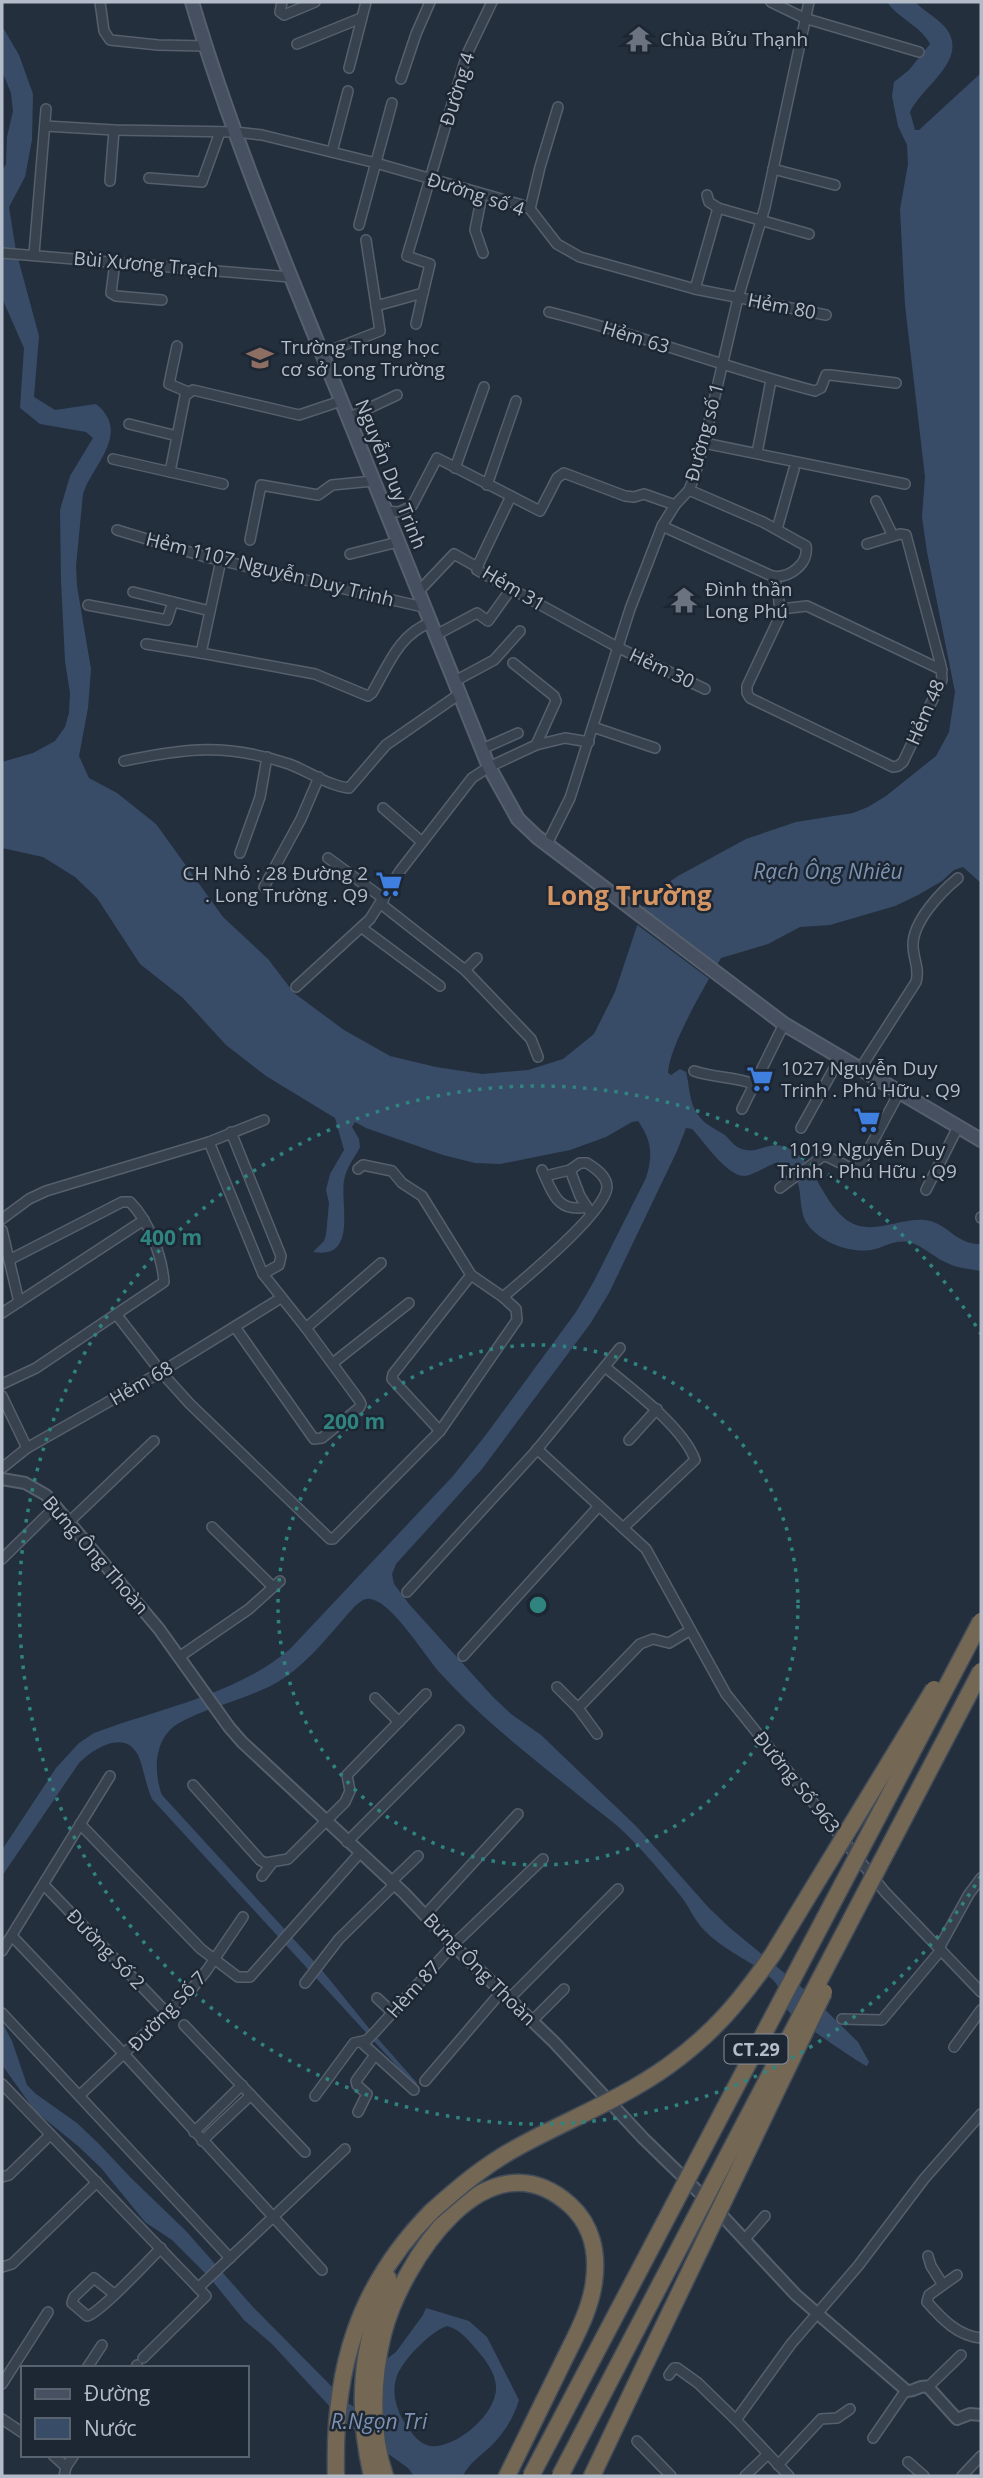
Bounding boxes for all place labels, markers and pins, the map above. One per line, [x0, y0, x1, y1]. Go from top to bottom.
temple icon: Chùa Bửu Thạnh [624, 24, 654, 54]
place label: Chùa Bửu Thạnh [660, 26, 808, 52]
place label: Trường Trung học cơ sở Long Trường [281, 334, 445, 382]
school or university icon: Trường Trung học cơ sở Long Trường [245, 343, 275, 373]
place label: Đình thần Long Phú [705, 576, 792, 624]
temple icon: Đình thần Long Phú [669, 585, 699, 615]
place label: CH Nhỏ : 28 Đường 2 . Long Trường . Q9 [182, 860, 368, 908]
supermarket icon: CH Nhỏ : 28 Đường 2 . Long Trường . Q9 [374, 869, 404, 899]
place label: 1027 Nguyễn Duy Trinh . Phú Hữu . Q9 [781, 1055, 961, 1103]
supermarket icon: 1027 Nguyễn Duy Trinh . Phú Hữu . Q9 [745, 1064, 775, 1094]
supermarket icon: 1019 Nguyễn Duy Trinh . Phú Hữu . Q9 [852, 1105, 882, 1135]
place label: 1019 Nguyễn Duy Trinh . Phú Hữu . Q9 [777, 1136, 957, 1184]
centre of rings [526, 1593, 550, 1617]

